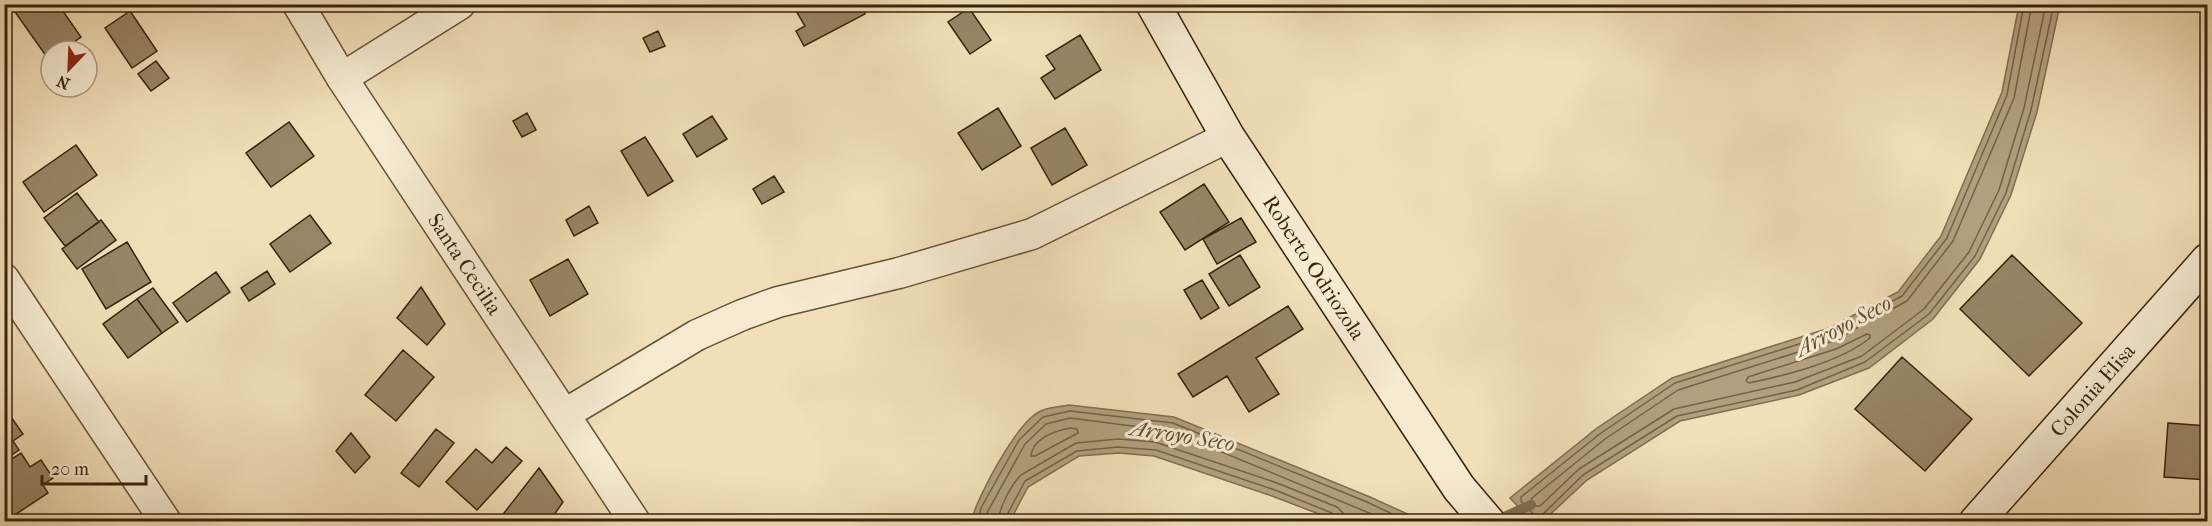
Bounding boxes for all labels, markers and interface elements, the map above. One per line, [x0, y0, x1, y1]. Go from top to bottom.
north arrow [39, 39, 99, 99]
text: N [53, 71, 73, 93]
street label: Roberto Odriozola [1258, 191, 1370, 344]
street label: Santa Cecilia [423, 209, 507, 319]
water label: Arroyo Seco [1788, 290, 1896, 363]
street label: Colonia Elisa [2045, 339, 2140, 442]
water label: Arroyo Seco [1126, 414, 1237, 457]
scale bar [42, 448, 146, 486]
text: 20 m [51, 459, 89, 480]

